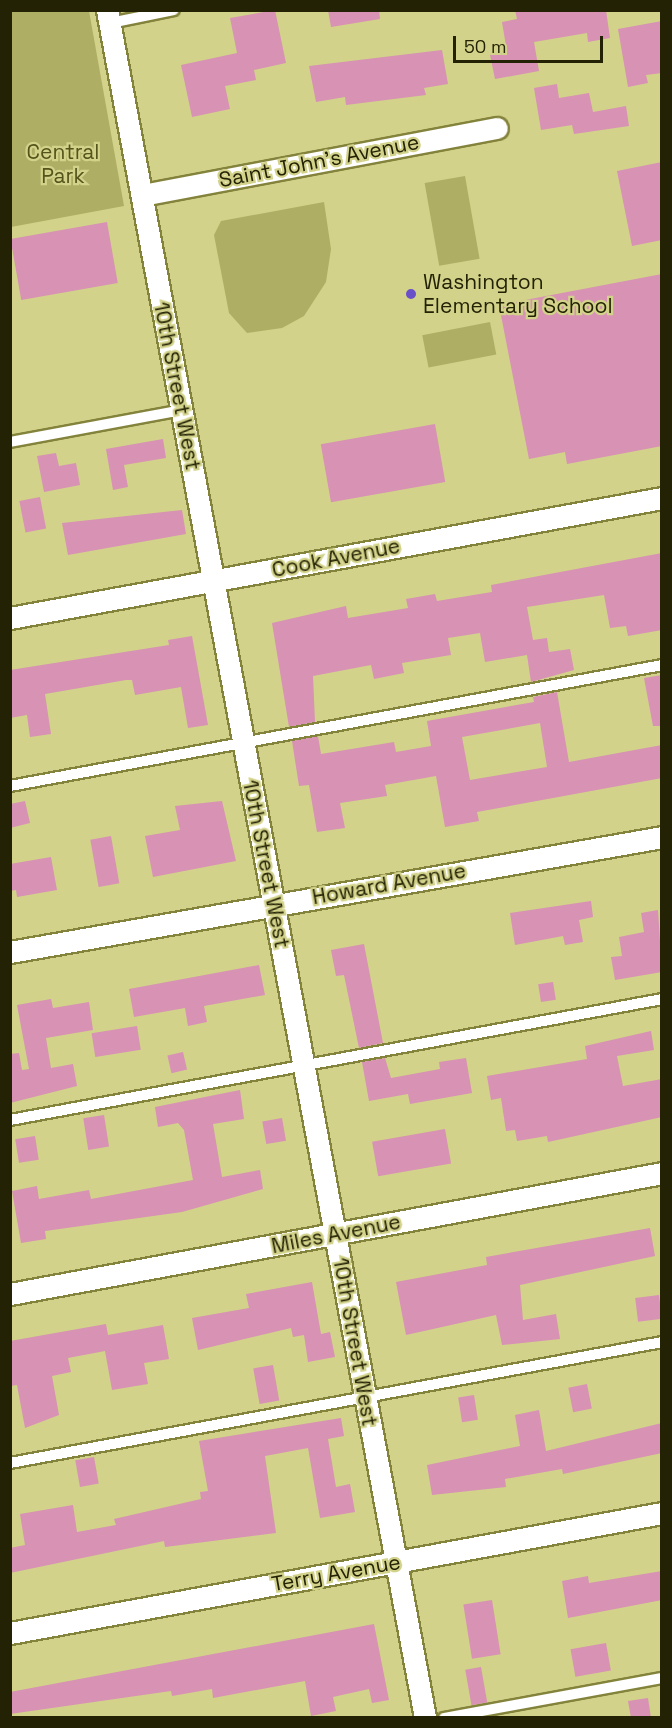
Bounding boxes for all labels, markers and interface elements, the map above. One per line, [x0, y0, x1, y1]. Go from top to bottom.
scale bar [456, 24, 606, 62]
text: 50 m [464, 35, 506, 58]
street label: Saint John's Avenue [217, 129, 421, 193]
park label: Central Park [27, 139, 99, 189]
place label: Washington Elementary School [423, 269, 613, 319]
marker: Washington Elementary School [404, 287, 418, 301]
street label: 10th Street West [148, 300, 206, 472]
street label: Cook Avenue [270, 533, 402, 583]
street label: 10th Street West [237, 778, 295, 950]
street label: Howard Avenue [310, 858, 468, 910]
street label: Miles Avenue [269, 1209, 403, 1259]
street label: 10th Street West [328, 1256, 382, 1428]
street label: Terry Avenue [269, 1549, 403, 1597]

